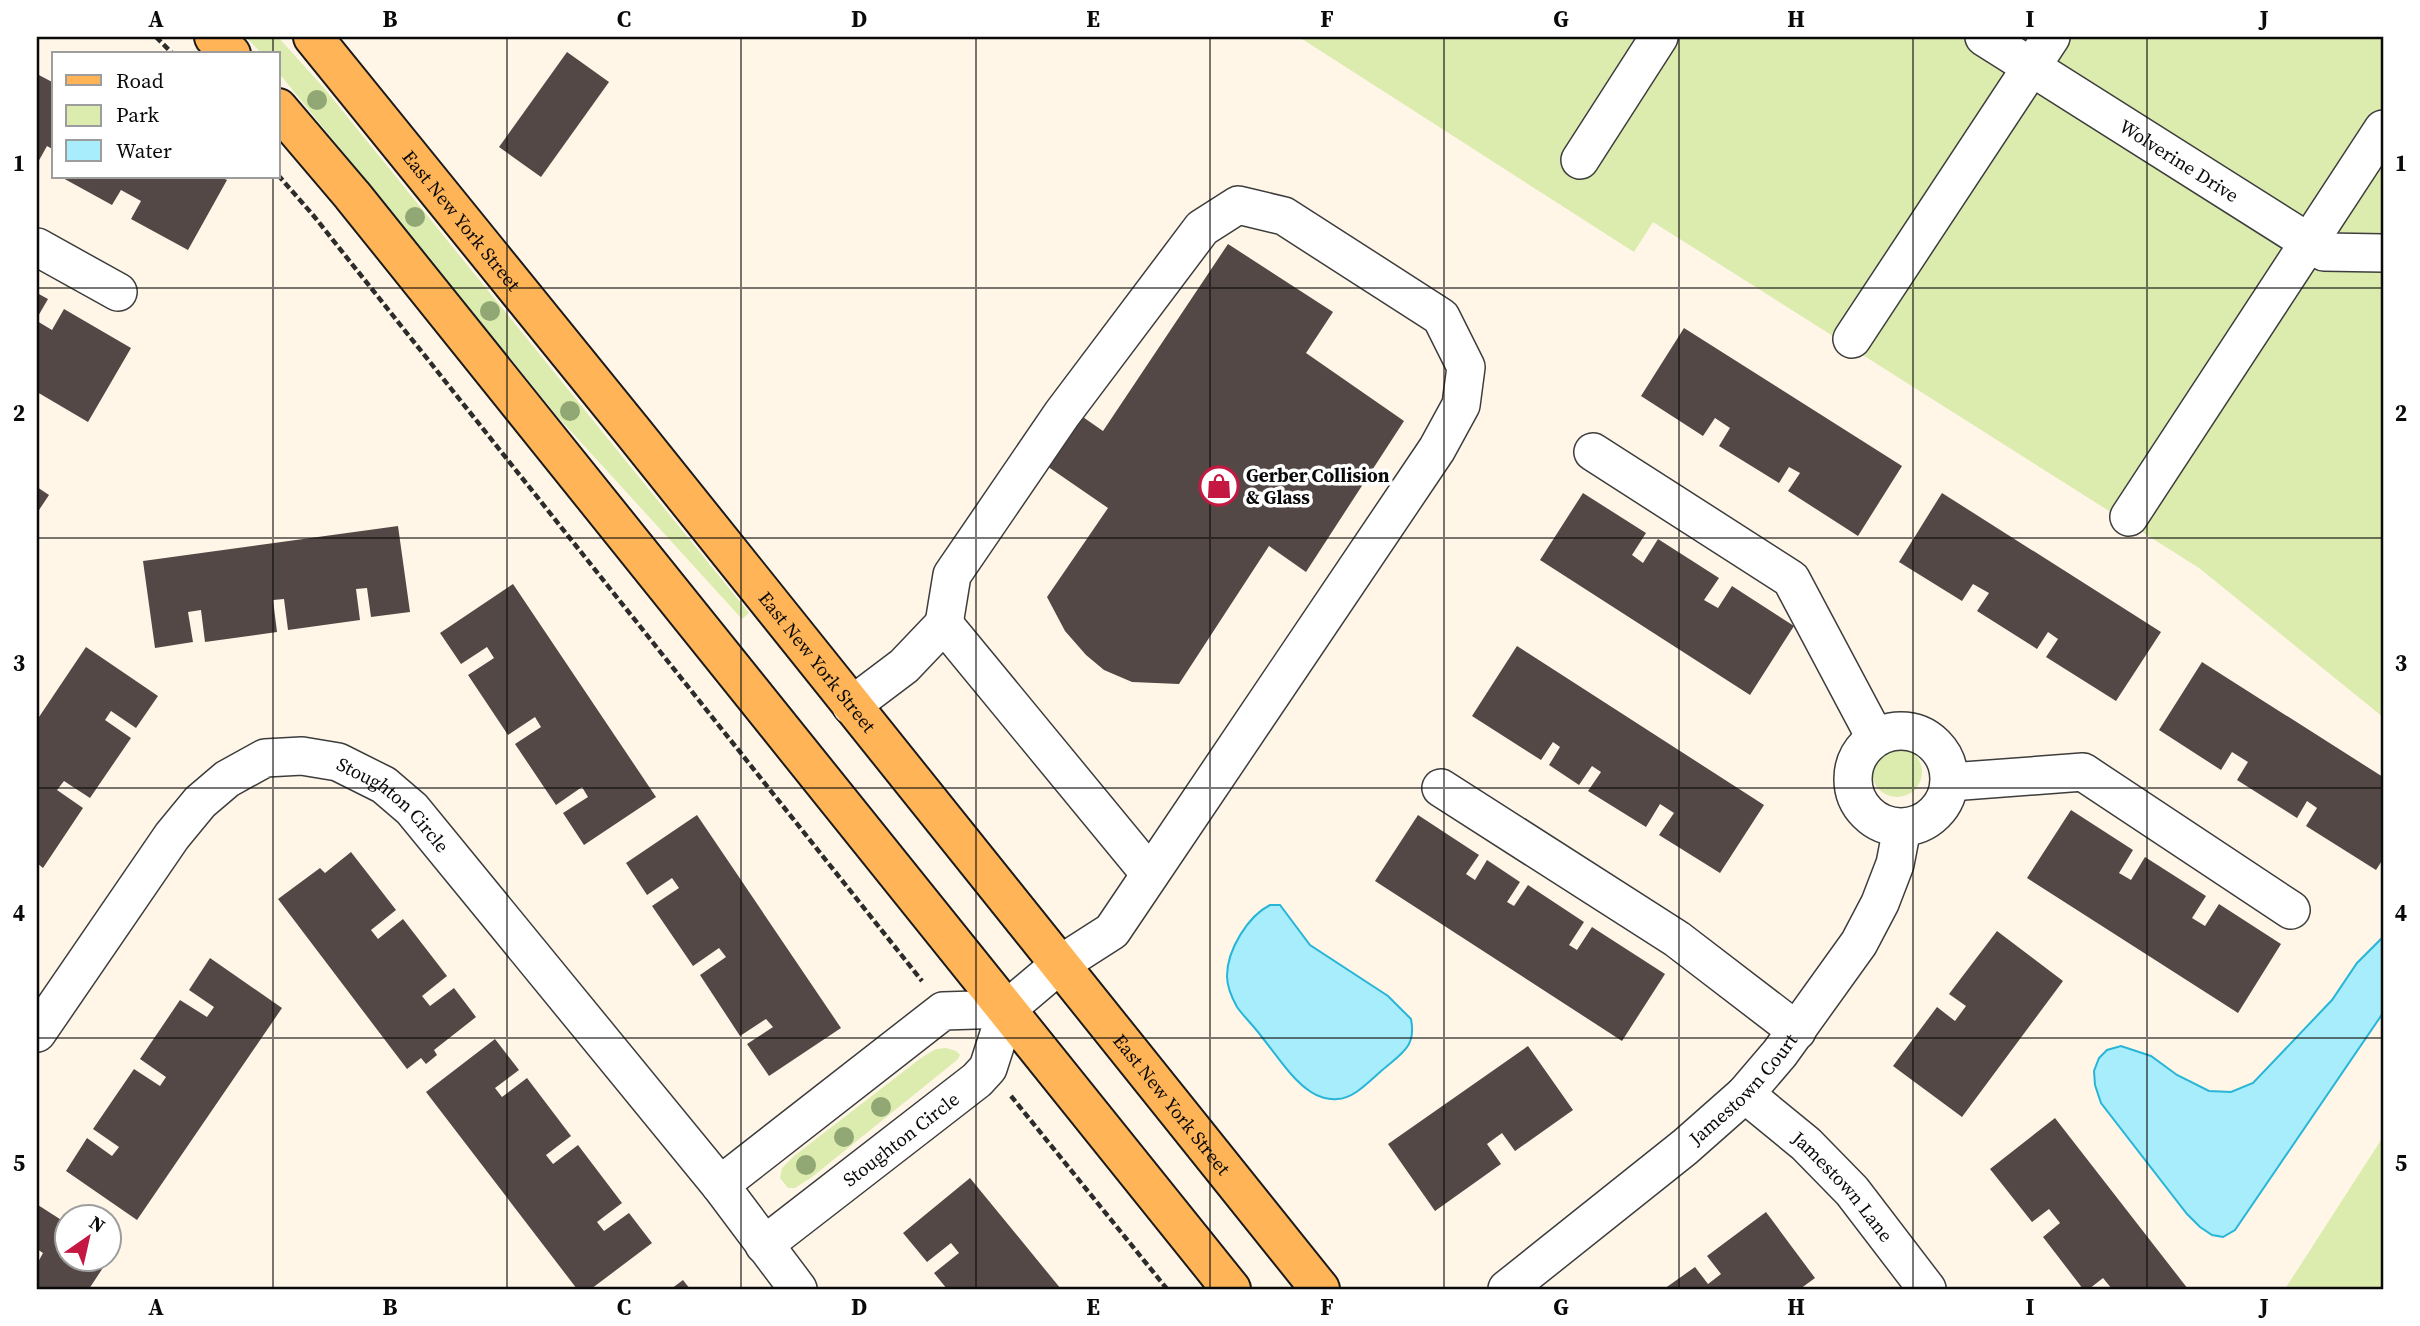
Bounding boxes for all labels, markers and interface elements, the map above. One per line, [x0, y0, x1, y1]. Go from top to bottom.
text: A [148, 3, 164, 35]
text: B [383, 3, 398, 35]
text: C [617, 3, 631, 35]
text: D [851, 3, 867, 35]
text: E [1086, 3, 1100, 35]
text: F [1320, 3, 1334, 35]
text: G [1553, 3, 1569, 35]
text: H [1787, 3, 1805, 35]
text: I [2026, 3, 2035, 35]
text: J [2257, 3, 2269, 35]
legend [52, 52, 280, 178]
text: Road [116, 66, 164, 95]
text: Park [116, 100, 160, 129]
street label: Wolverine Drive [2114, 113, 2244, 208]
text: Water [116, 136, 172, 165]
street label: East New York Street [397, 144, 527, 297]
text: 1 [13, 147, 25, 179]
text: 1 [2395, 147, 2407, 179]
text: 2 [13, 397, 25, 429]
text: 2 [2395, 397, 2407, 429]
place label: Gerber Collision & Glass [1246, 462, 1390, 510]
shop icon: Gerber Collision & Glass [1198, 465, 1240, 507]
street label: East New York Street [753, 586, 883, 739]
text: 3 [13, 647, 25, 679]
text: 3 [2395, 647, 2407, 679]
street label: Stoughton Circle [333, 751, 455, 858]
text: 4 [13, 897, 25, 929]
text: 4 [2395, 897, 2407, 929]
street label: Jamestown Court [1682, 1027, 1804, 1151]
street label: East New York Street [1107, 1028, 1237, 1181]
street label: Stoughton Circle [837, 1086, 964, 1192]
street label: Jamestown Lane [1786, 1124, 1899, 1247]
text: 5 [13, 1147, 25, 1179]
text: 5 [2395, 1147, 2407, 1179]
north arrow [52, 1204, 122, 1274]
text: N [84, 1209, 111, 1239]
text: A [148, 1291, 164, 1323]
text: B [383, 1291, 398, 1323]
text: C [617, 1291, 631, 1323]
text: D [851, 1291, 867, 1323]
text: E [1086, 1291, 1100, 1323]
text: F [1320, 1291, 1334, 1323]
text: G [1553, 1291, 1569, 1323]
text: H [1787, 1291, 1805, 1323]
text: I [2026, 1291, 2035, 1323]
text: J [2257, 1291, 2269, 1323]

